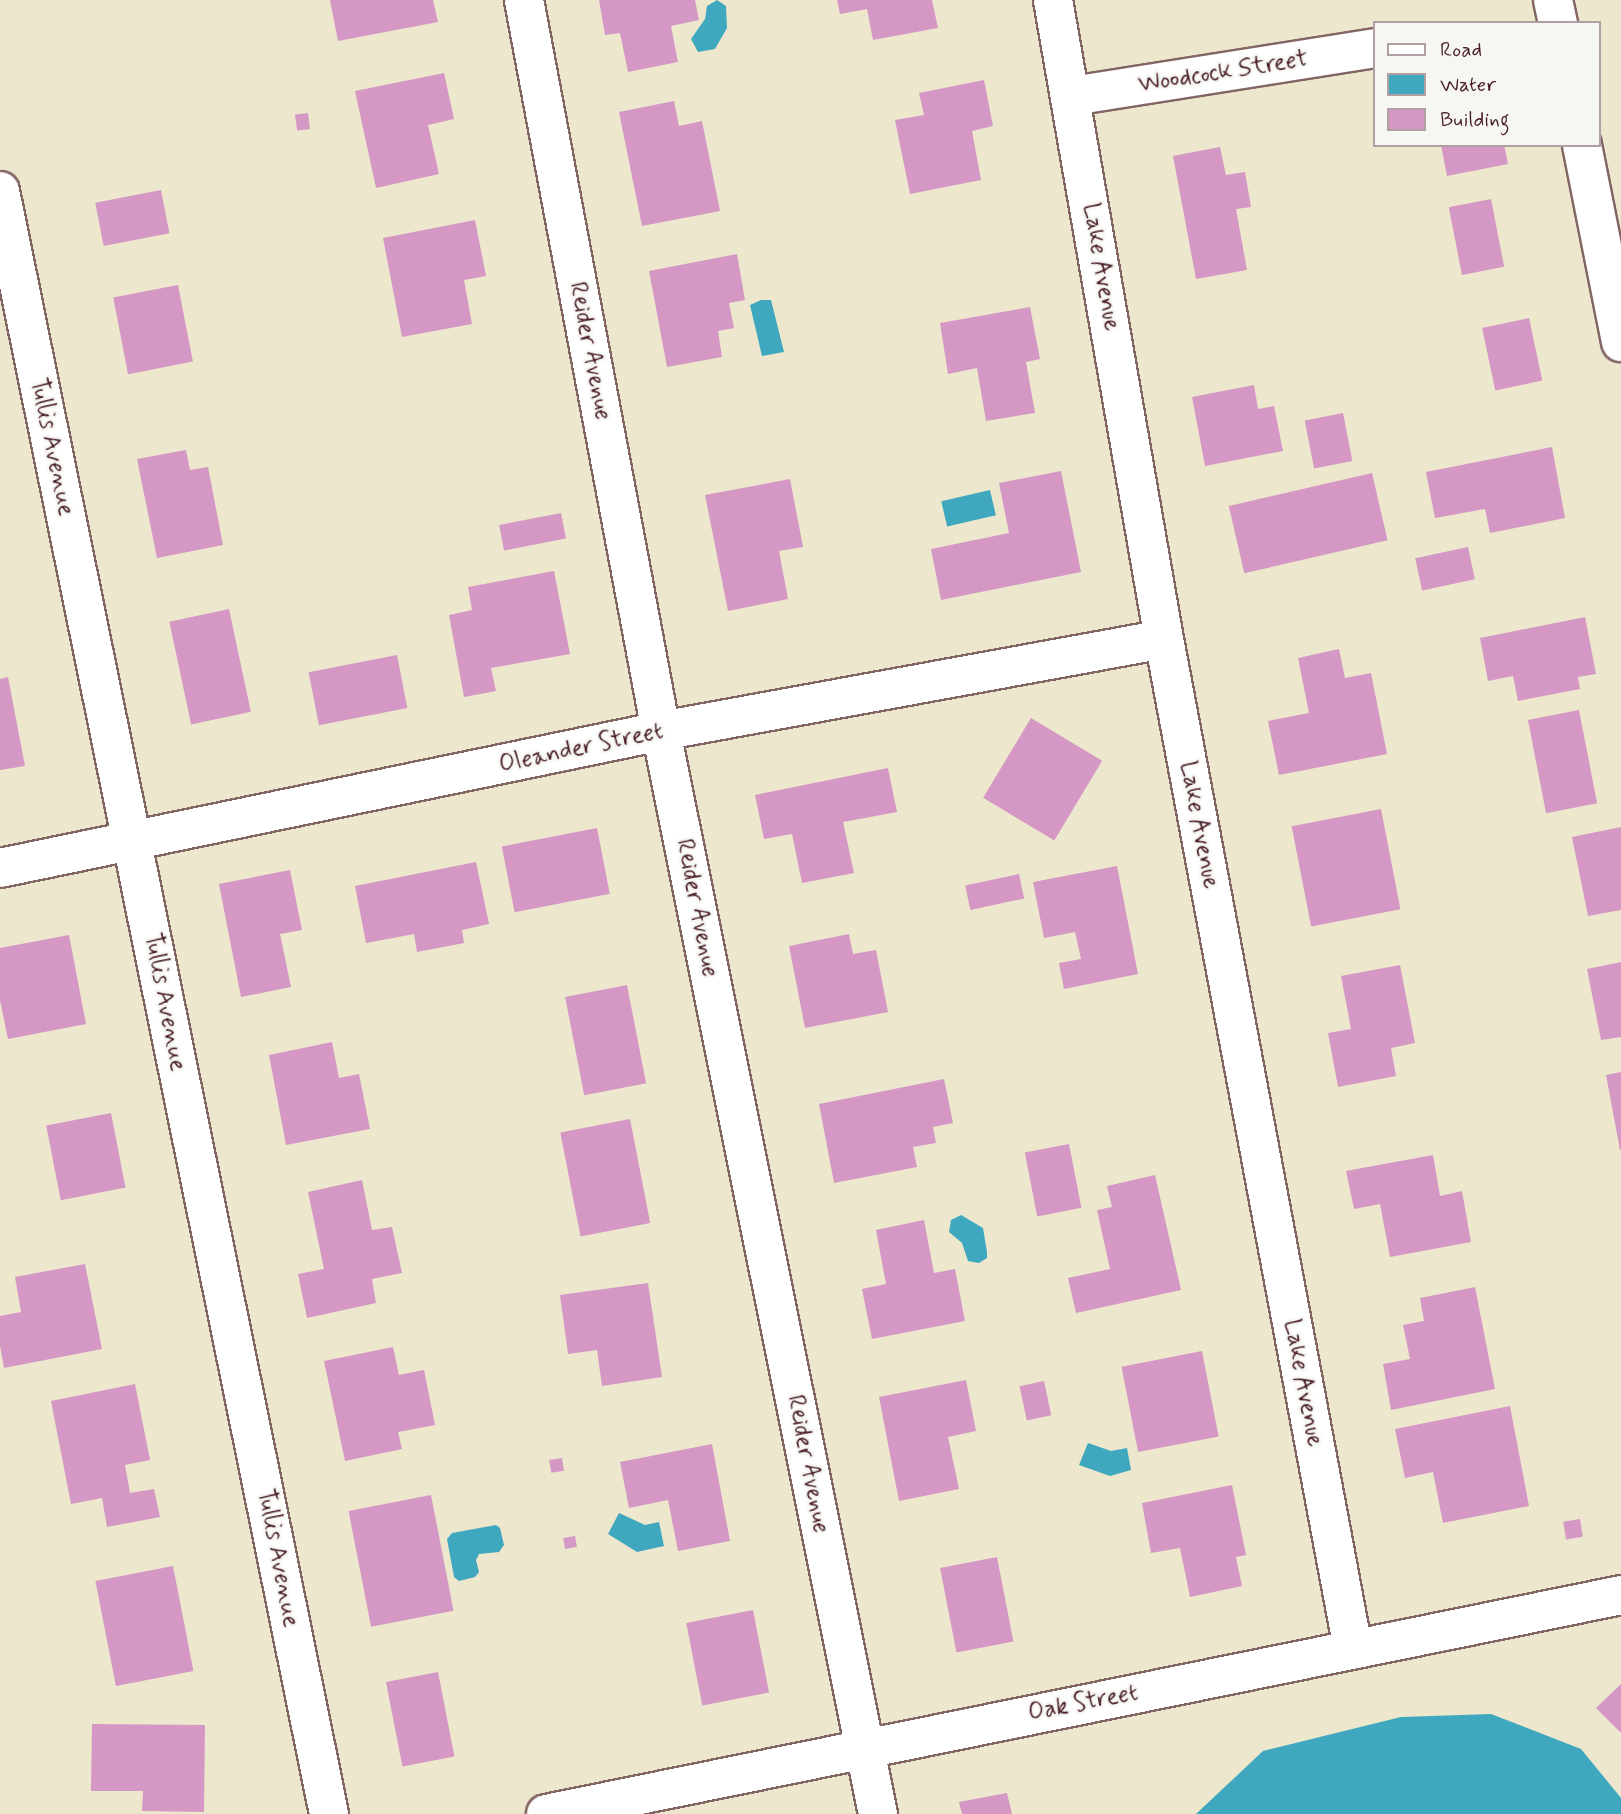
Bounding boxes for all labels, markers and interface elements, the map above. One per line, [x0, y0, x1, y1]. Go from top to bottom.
legend [1372, 21, 1600, 147]
text: Road [1440, 36, 1482, 64]
street label: Woodcock Street [1137, 44, 1309, 100]
text: Water [1440, 71, 1496, 99]
text: Building [1440, 106, 1510, 134]
street label: Lake Avenue [1075, 199, 1127, 335]
street label: Reider Avenue [562, 277, 618, 425]
street label: Tullis Avenue [24, 379, 80, 515]
street label: Oleander Street [494, 716, 668, 780]
street label: Lake Avenue [1172, 757, 1226, 893]
street label: Reider Avenue [669, 834, 725, 982]
street label: Tullis Avenue [138, 934, 192, 1070]
street label: Lake Avenue [1276, 1315, 1330, 1451]
street label: Reider Avenue [780, 1390, 836, 1538]
street label: Tullis Avenue [251, 1490, 305, 1626]
street label: Oak Street [1024, 1678, 1142, 1728]

